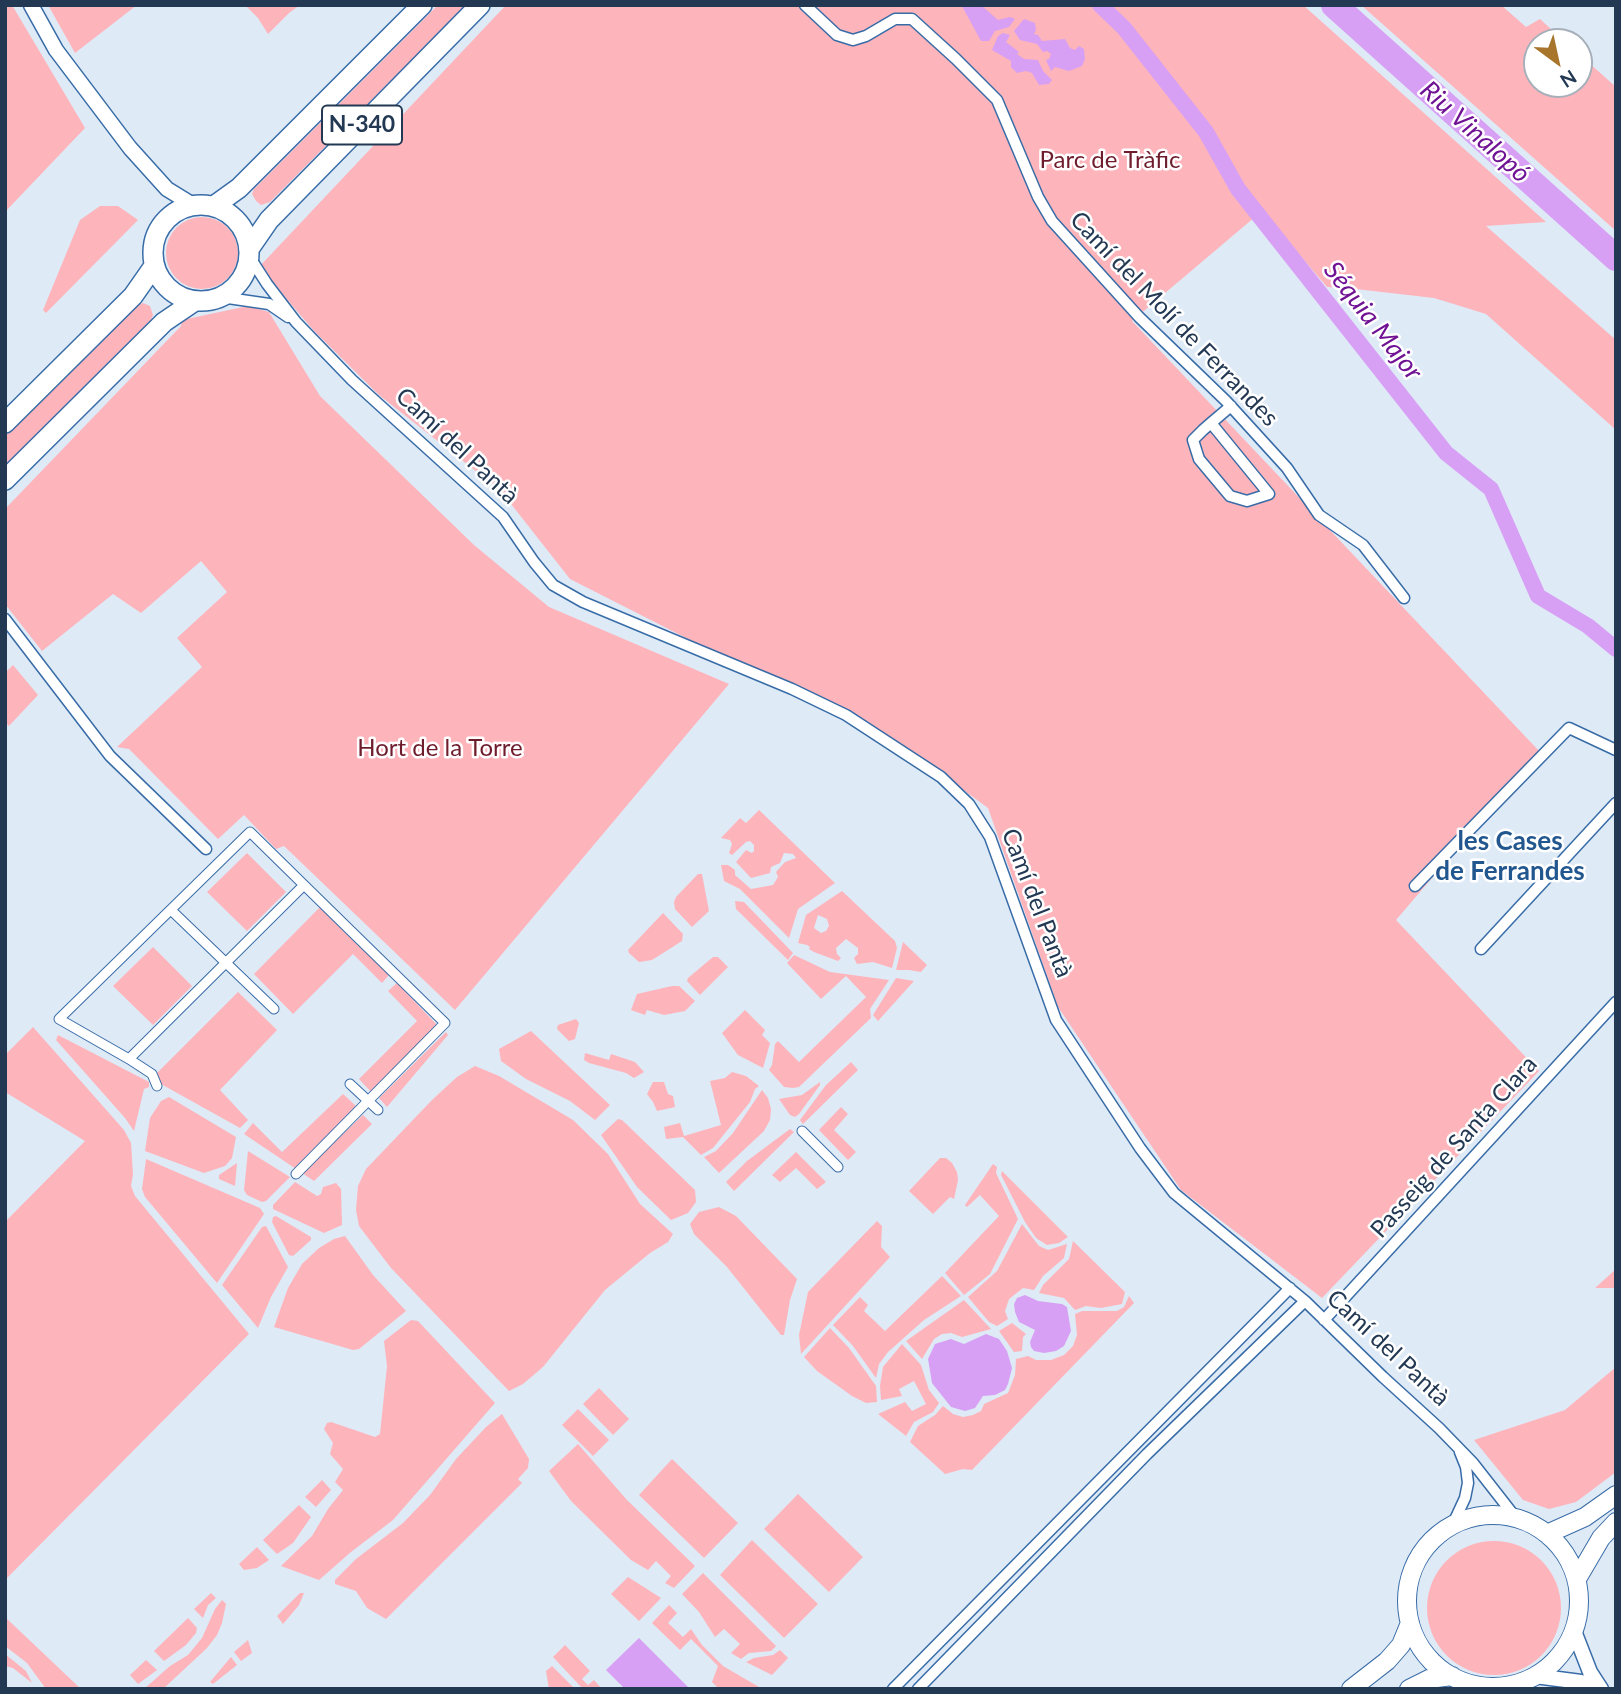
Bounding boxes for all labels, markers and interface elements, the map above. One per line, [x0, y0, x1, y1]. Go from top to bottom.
north arrow [1523, 28, 1593, 98]
text: N [1556, 66, 1581, 93]
water label: Riu Vinalopó [1414, 75, 1536, 189]
road number: N-340 [322, 106, 402, 144]
park label: Parc de Tràfic [1039, 146, 1181, 174]
street label: Camí del Molí de Ferrandes [1064, 206, 1284, 432]
water label: Séquia Major [1317, 256, 1429, 386]
street label: Camí del Pantà [390, 382, 524, 510]
park label: Hort de la Torre [357, 734, 523, 762]
street label: Camí del Pantà [995, 824, 1079, 982]
district label: les Cases de Ferrandes [1435, 826, 1585, 888]
street label: Passeig de Santa Clara [1365, 1050, 1543, 1244]
street label: Camí del Pantà [1321, 1284, 1455, 1412]

